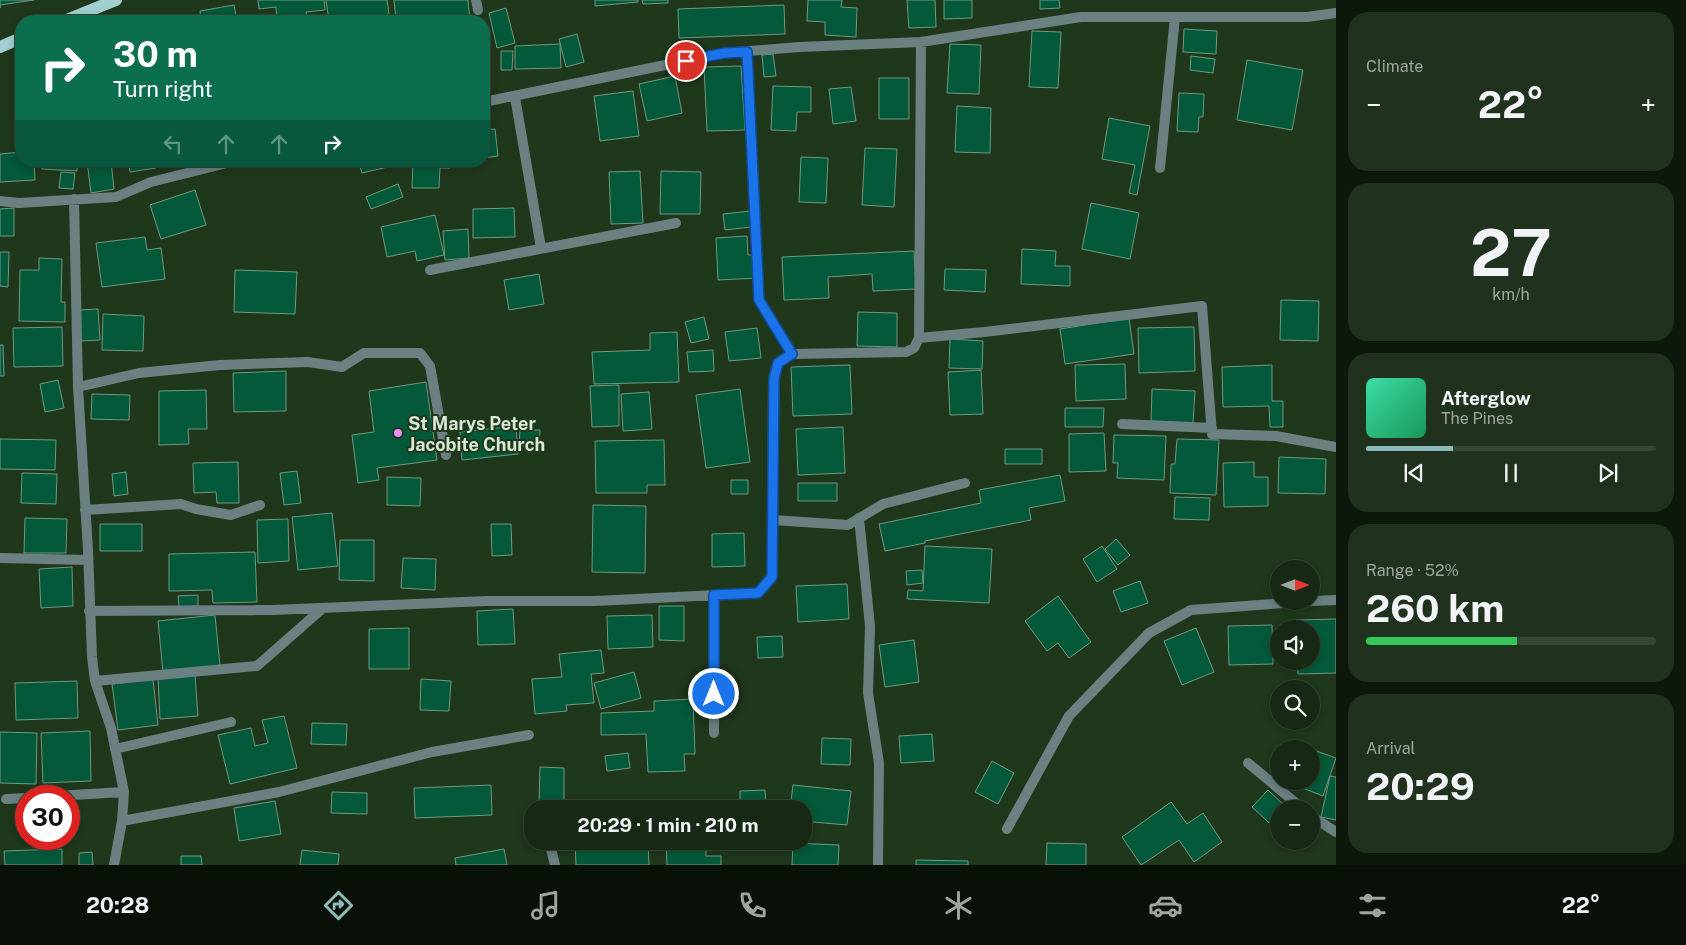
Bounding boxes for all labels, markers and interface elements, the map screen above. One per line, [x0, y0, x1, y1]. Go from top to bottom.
text: 30 m [113, 34, 198, 75]
icon: right [30, 35, 95, 100]
pin [665, 40, 707, 82]
icon: arrive [672, 47, 700, 75]
text: Climate [1366, 57, 1423, 76]
text: Turn right [113, 76, 213, 102]
text: 22° [1478, 82, 1544, 127]
text: − [1366, 88, 1382, 121]
text: + [1640, 88, 1656, 121]
icon: left [159, 130, 187, 158]
icon: ahead [212, 130, 240, 158]
icon: ahead [265, 130, 293, 158]
icon: right [318, 130, 346, 158]
text: 27 [1470, 214, 1552, 291]
text: km/h [1492, 285, 1530, 304]
text: Afterglow [1441, 387, 1531, 409]
text: The Pines [1441, 409, 1513, 428]
place label: St Marys Peter Jacobite Church [408, 413, 545, 455]
marker: St Marys Peter Jacobite Church [392, 427, 404, 439]
icon: previous [1400, 459, 1428, 487]
icon: pause [1497, 459, 1525, 487]
icon: next [1594, 459, 1622, 487]
north arrow [1270, 560, 1320, 610]
map controls [1270, 560, 1320, 850]
text: Range · 52% [1366, 561, 1459, 580]
text: 260 km [1366, 586, 1504, 631]
button: sound [1270, 620, 1320, 670]
position arrow [687, 667, 739, 719]
button: search [1270, 680, 1320, 730]
text: Arrival [1366, 739, 1415, 758]
button: + [1270, 740, 1320, 790]
text: 20:29 [1366, 764, 1475, 809]
speed limit sign: 30 [15, 785, 80, 850]
button: − [1270, 800, 1320, 850]
text: 20:29 · 1 min · 210 m [578, 814, 758, 836]
icon: directions [321, 888, 356, 923]
icon: music [528, 888, 563, 923]
icon: phone [735, 888, 770, 923]
icon: climate [941, 888, 976, 923]
icon: car [1148, 888, 1183, 923]
icon: filters [1355, 888, 1390, 923]
text: 20:28 [86, 892, 149, 918]
text: 22° [1562, 892, 1600, 918]

